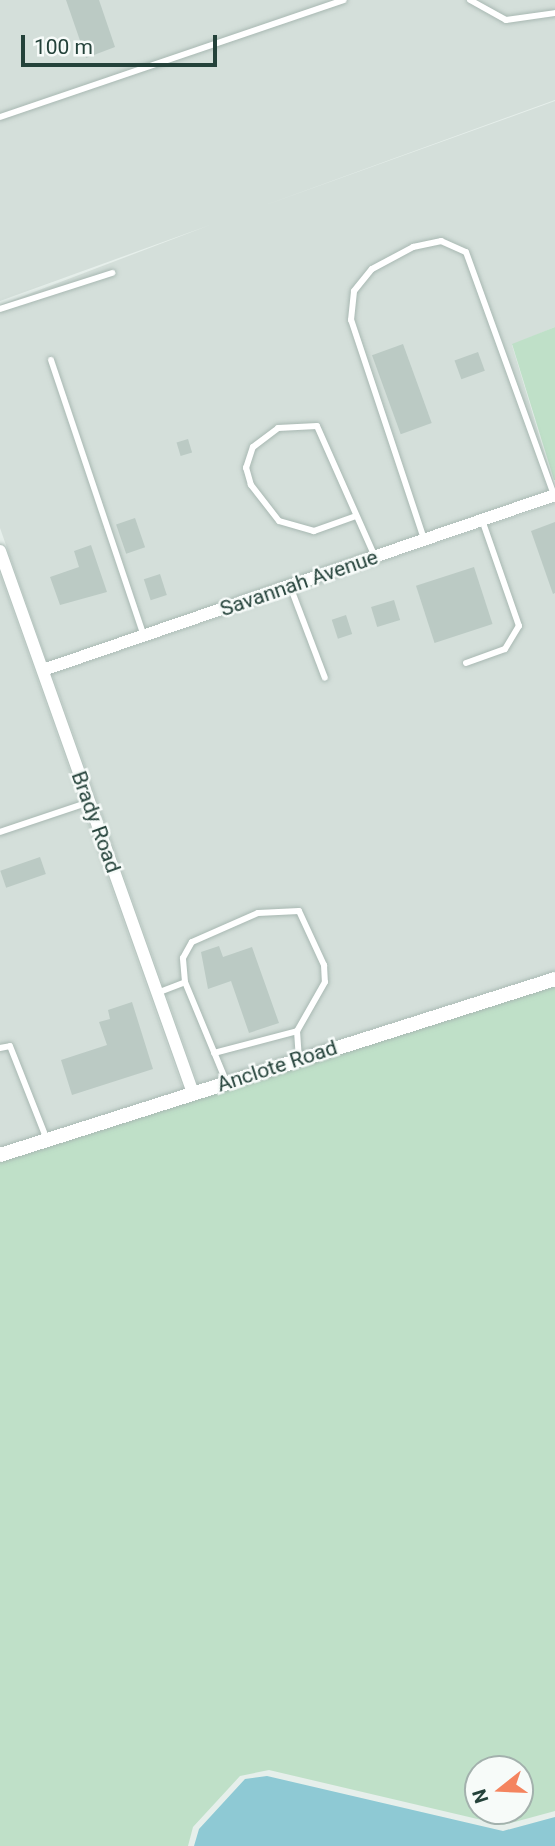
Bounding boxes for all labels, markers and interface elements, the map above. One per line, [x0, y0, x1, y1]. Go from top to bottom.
scale bar [24, 21, 220, 65]
text: 100 m [34, 35, 93, 59]
street label: Savannah Avenue [217, 544, 381, 622]
street label: Brady Road [66, 768, 126, 876]
street label: Anclote Road [214, 1035, 340, 1097]
north arrow [464, 1755, 534, 1825]
text: N [467, 1786, 493, 1806]

